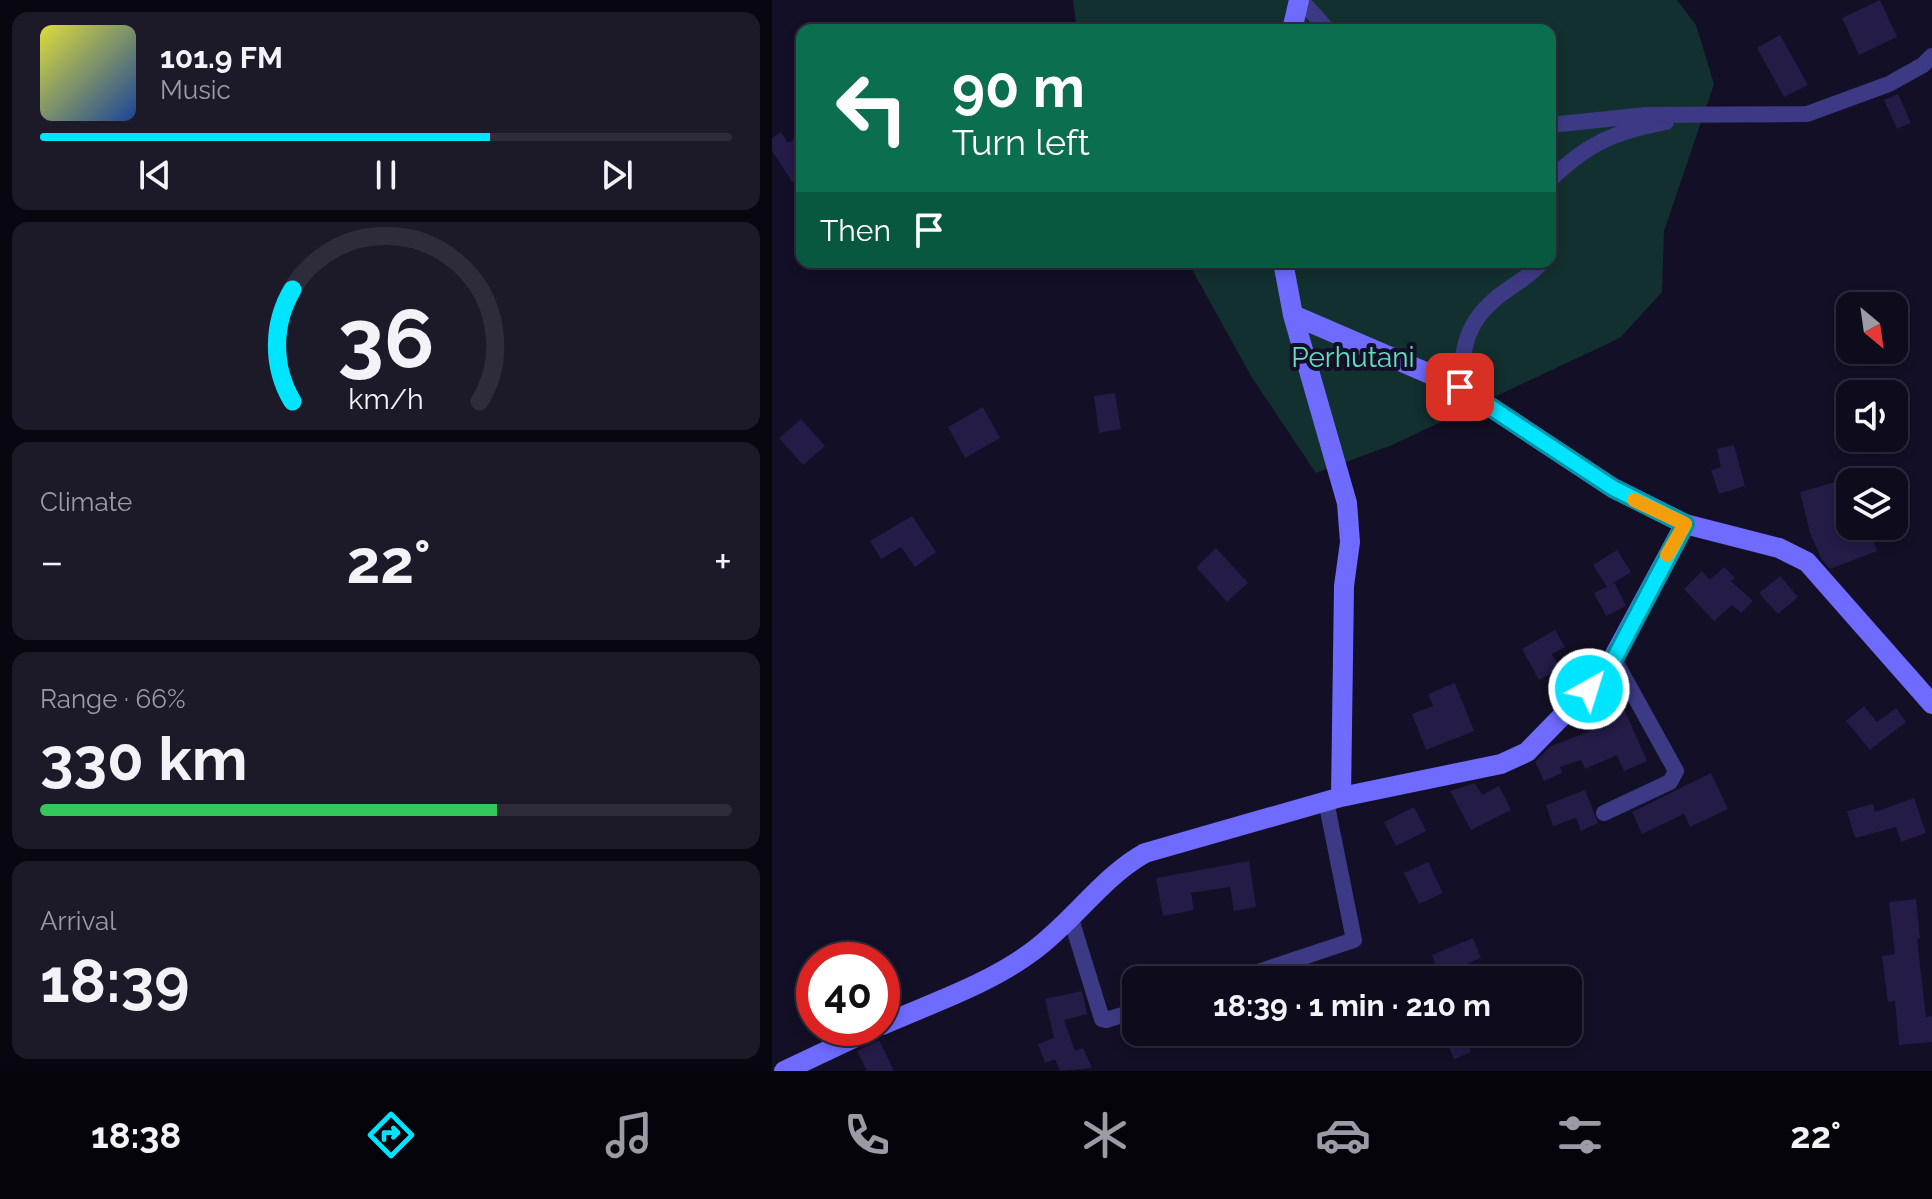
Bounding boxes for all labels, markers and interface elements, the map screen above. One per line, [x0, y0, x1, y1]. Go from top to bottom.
text: 101.9 FM [160, 40, 283, 75]
text: 90 m [952, 54, 1085, 120]
icon: left [820, 56, 924, 160]
text: Music [160, 75, 231, 105]
text: Turn left [952, 121, 1090, 163]
icon: previous [133, 153, 177, 197]
icon: pause [364, 153, 408, 197]
icon: next [595, 153, 639, 197]
icon: arrive [907, 208, 951, 252]
text: Then [820, 213, 891, 248]
text: 36 [338, 289, 434, 386]
north arrow [1836, 292, 1908, 364]
map controls [1836, 292, 1908, 540]
park label: Perhutani [1291, 341, 1415, 374]
pin [1426, 353, 1494, 421]
icon: arrive [1438, 365, 1482, 409]
button: sound [1836, 380, 1908, 452]
text: km/h [348, 382, 424, 416]
button: layers [1836, 468, 1908, 540]
text: Climate [40, 487, 132, 517]
text: 22° [347, 527, 431, 597]
text: − [40, 536, 64, 587]
text: + [714, 536, 732, 587]
position arrow [1547, 647, 1631, 731]
text: Range · 66% [40, 684, 186, 714]
text: 330 km [40, 724, 248, 794]
text: Arrival [40, 906, 116, 936]
speed limit sign: 40 [796, 942, 900, 1046]
text: 18:39 [40, 946, 190, 1016]
text: 18:39 · 1 min · 210 m [1213, 988, 1491, 1023]
icon: directions [363, 1107, 419, 1163]
icon: music [601, 1107, 657, 1163]
icon: phone [839, 1107, 895, 1163]
icon: climate [1077, 1107, 1133, 1163]
icon: car [1315, 1107, 1371, 1163]
icon: filters [1552, 1107, 1608, 1163]
text: 18:38 [91, 1114, 181, 1156]
text: 22° [1790, 1114, 1841, 1156]

